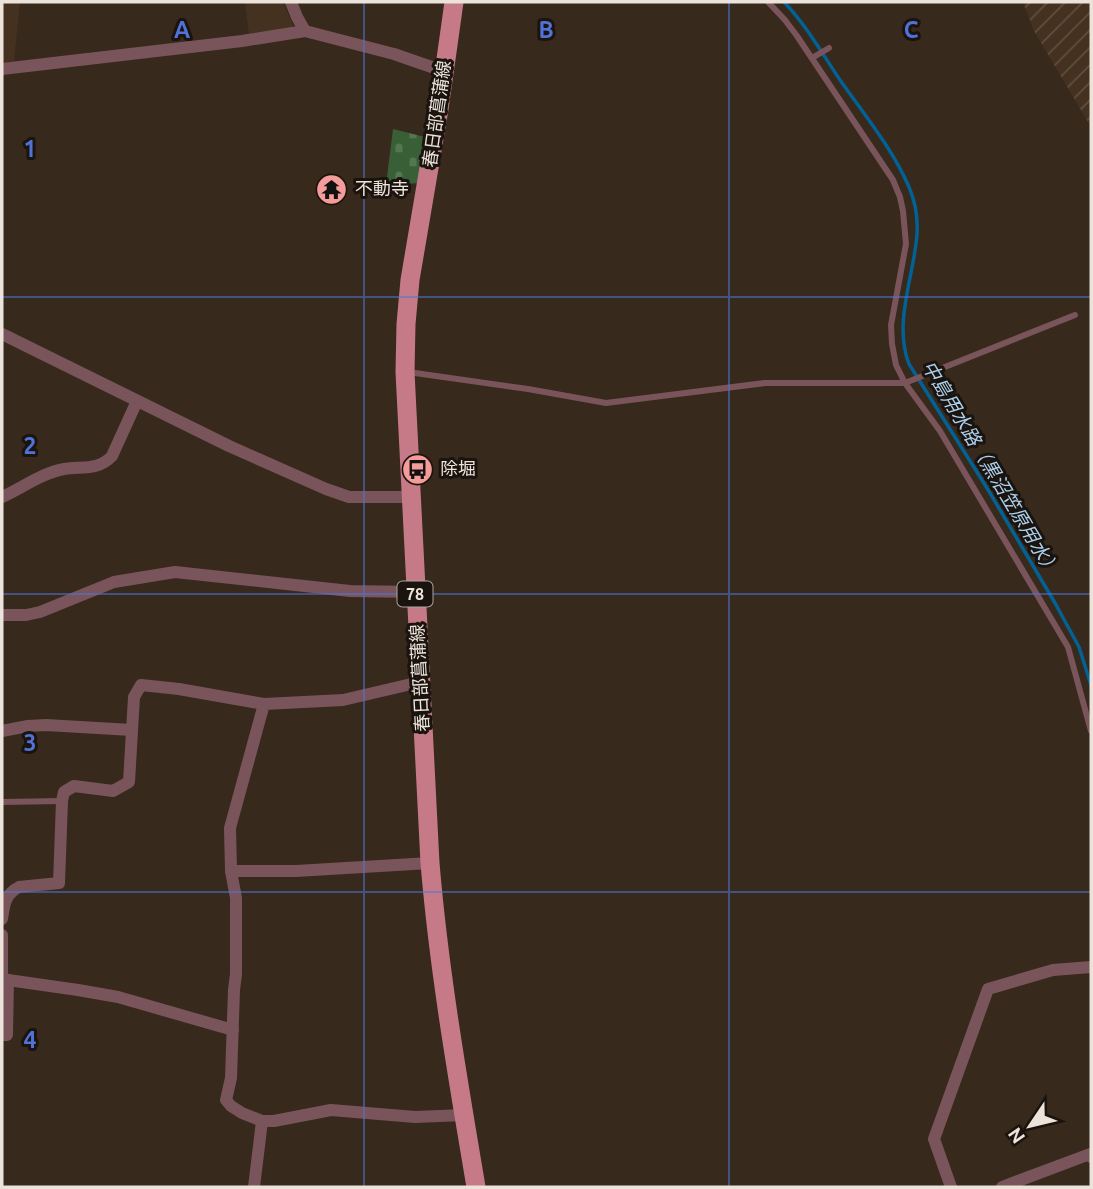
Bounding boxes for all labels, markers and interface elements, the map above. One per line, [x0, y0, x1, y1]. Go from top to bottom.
text: A [174, 17, 190, 42]
text: B [538, 17, 554, 42]
text: C [904, 17, 919, 42]
street label: 春日部菖蒲線 [419, 59, 453, 169]
text: 1 [24, 136, 36, 161]
temple icon: 不動寺 [315, 172, 349, 206]
place label: 不動寺 [355, 178, 409, 198]
water label: 中島用水路（黒沼笠原用水） [918, 356, 1064, 580]
text: 2 [24, 433, 36, 458]
bus stop icon: 除堀 [400, 452, 434, 486]
place label: 除堀 [440, 458, 476, 478]
road number: 78 [398, 582, 432, 607]
street label: 春日部菖蒲線 [406, 624, 432, 733]
text: 3 [24, 730, 36, 755]
text: 4 [24, 1027, 37, 1052]
north arrow [995, 1091, 1065, 1161]
text: N [1003, 1124, 1029, 1148]

